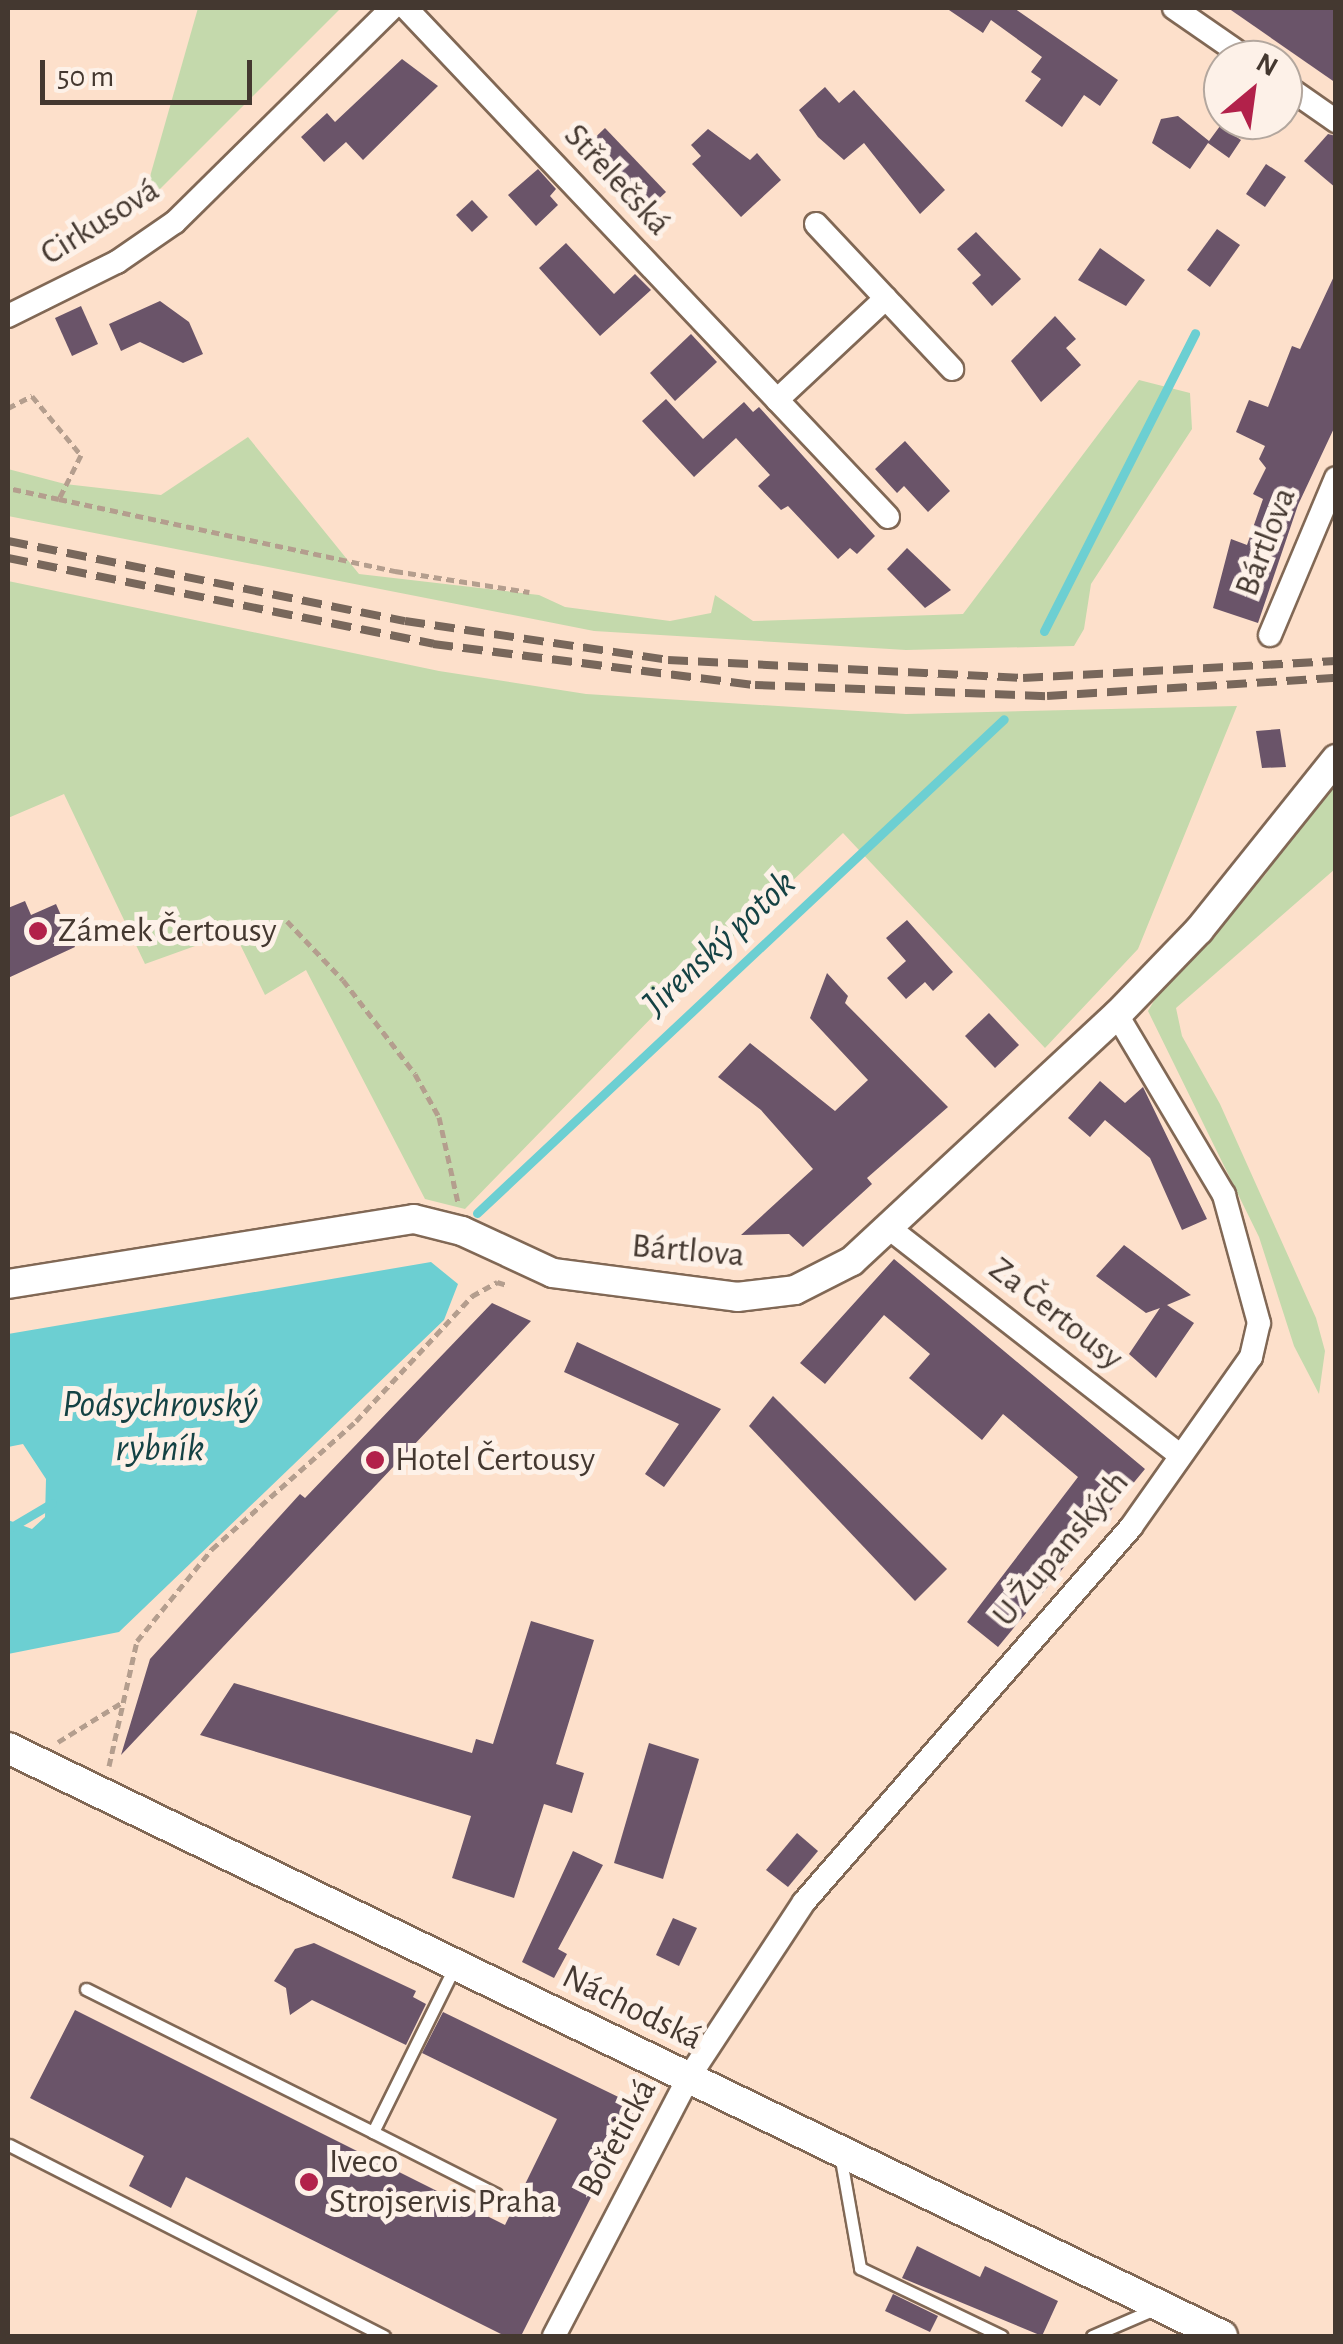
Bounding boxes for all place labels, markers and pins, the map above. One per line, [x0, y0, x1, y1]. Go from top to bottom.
place label: Zámek Čertousy [58, 910, 277, 952]
marker: Zámek Čertousy [27, 920, 49, 942]
place label: Hotel Čertousy [395, 1439, 595, 1481]
marker: Hotel Čertousy [364, 1449, 386, 1471]
place label: Iveco Strojservis Praha [329, 2141, 556, 2223]
marker: Iveco Strojservis Praha [298, 2171, 320, 2193]

